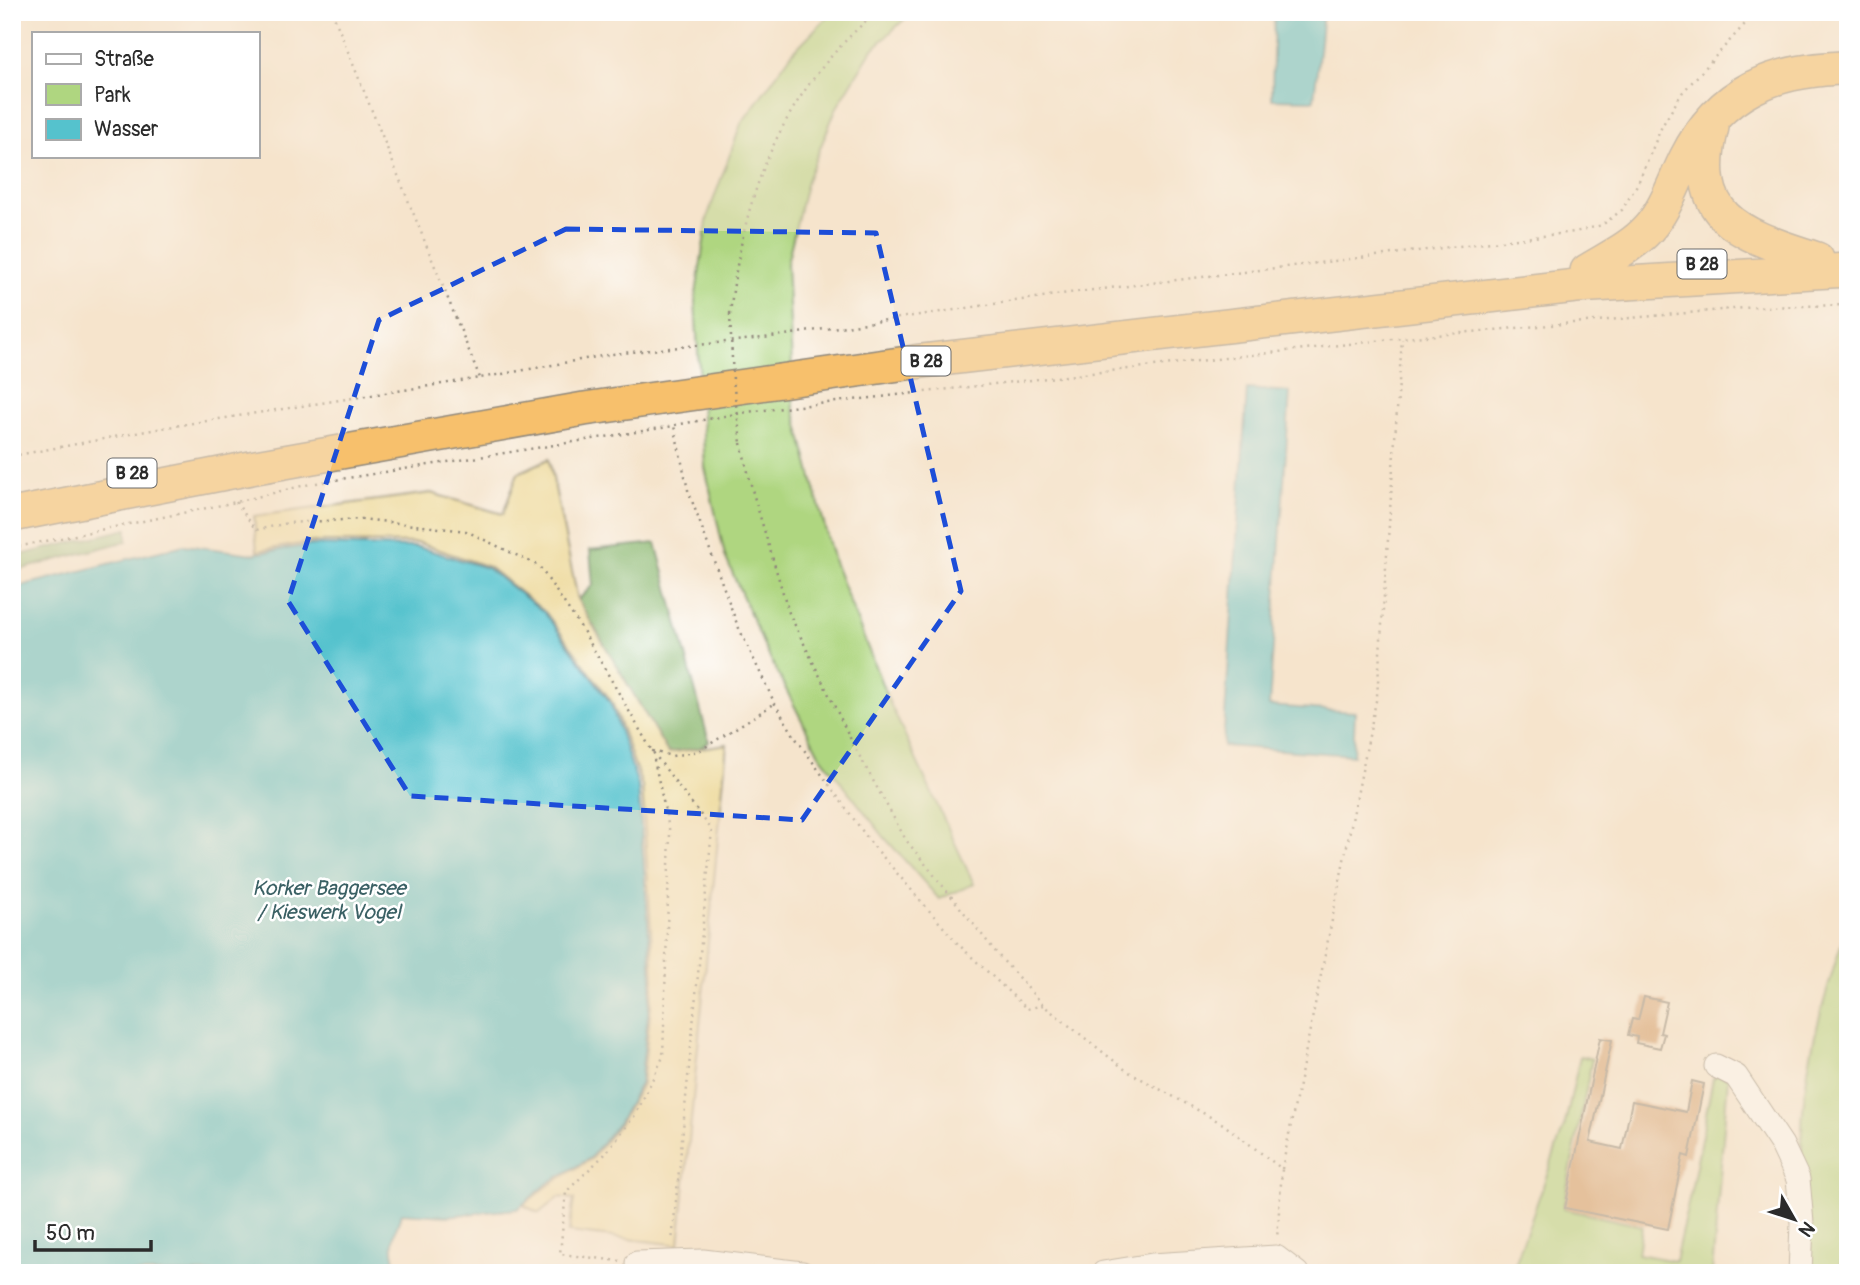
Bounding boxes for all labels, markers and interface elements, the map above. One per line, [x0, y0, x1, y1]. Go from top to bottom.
legend [32, 32, 259, 158]
text: Straße [94, 46, 154, 73]
text: Park [94, 82, 131, 109]
text: Wasser [94, 116, 159, 143]
road number: B 28 [1678, 250, 1726, 278]
road number: B 28 [902, 346, 950, 376]
road number: B 28 [108, 458, 156, 488]
water label: Korker Baggersee / Kieswerk Vogel [252, 875, 408, 926]
north arrow [1758, 1184, 1828, 1254]
scale bar [35, 1208, 150, 1252]
text: N [1793, 1217, 1820, 1242]
text: 50 m [46, 1220, 95, 1247]

